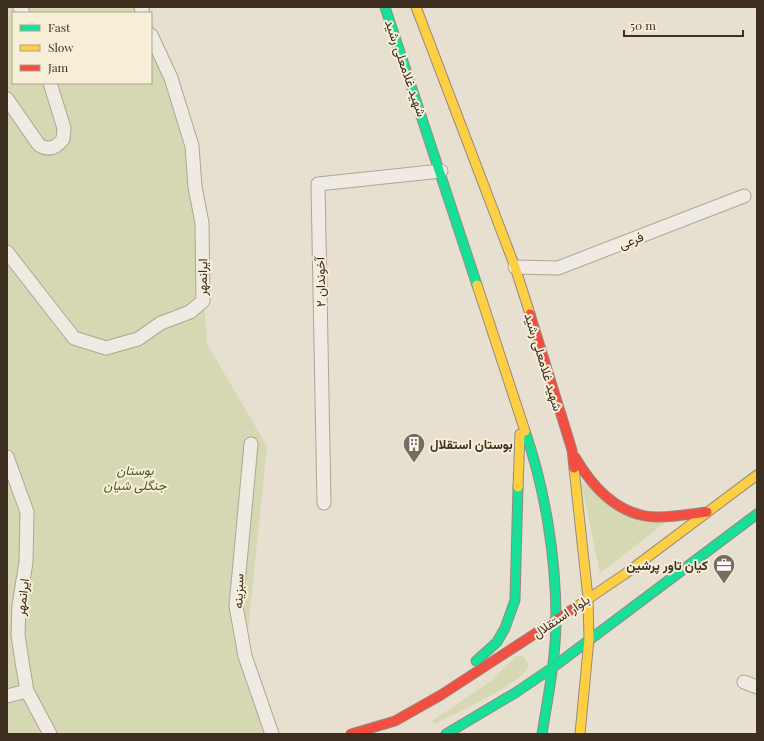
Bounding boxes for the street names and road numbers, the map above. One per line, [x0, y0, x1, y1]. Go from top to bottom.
street label: شهید غلامعلی رشید [381, 17, 431, 119]
street label: فرعی [616, 227, 646, 253]
street label: آخوندان ۲ [311, 256, 329, 307]
street label: ایرانمهر [193, 258, 211, 297]
street label: شهید غلامعلی رشید [521, 311, 567, 413]
street label: سبزینه [228, 573, 248, 609]
street label: ایرانمهر [11, 577, 33, 618]
street label: بلوار استقلال [529, 590, 593, 642]

